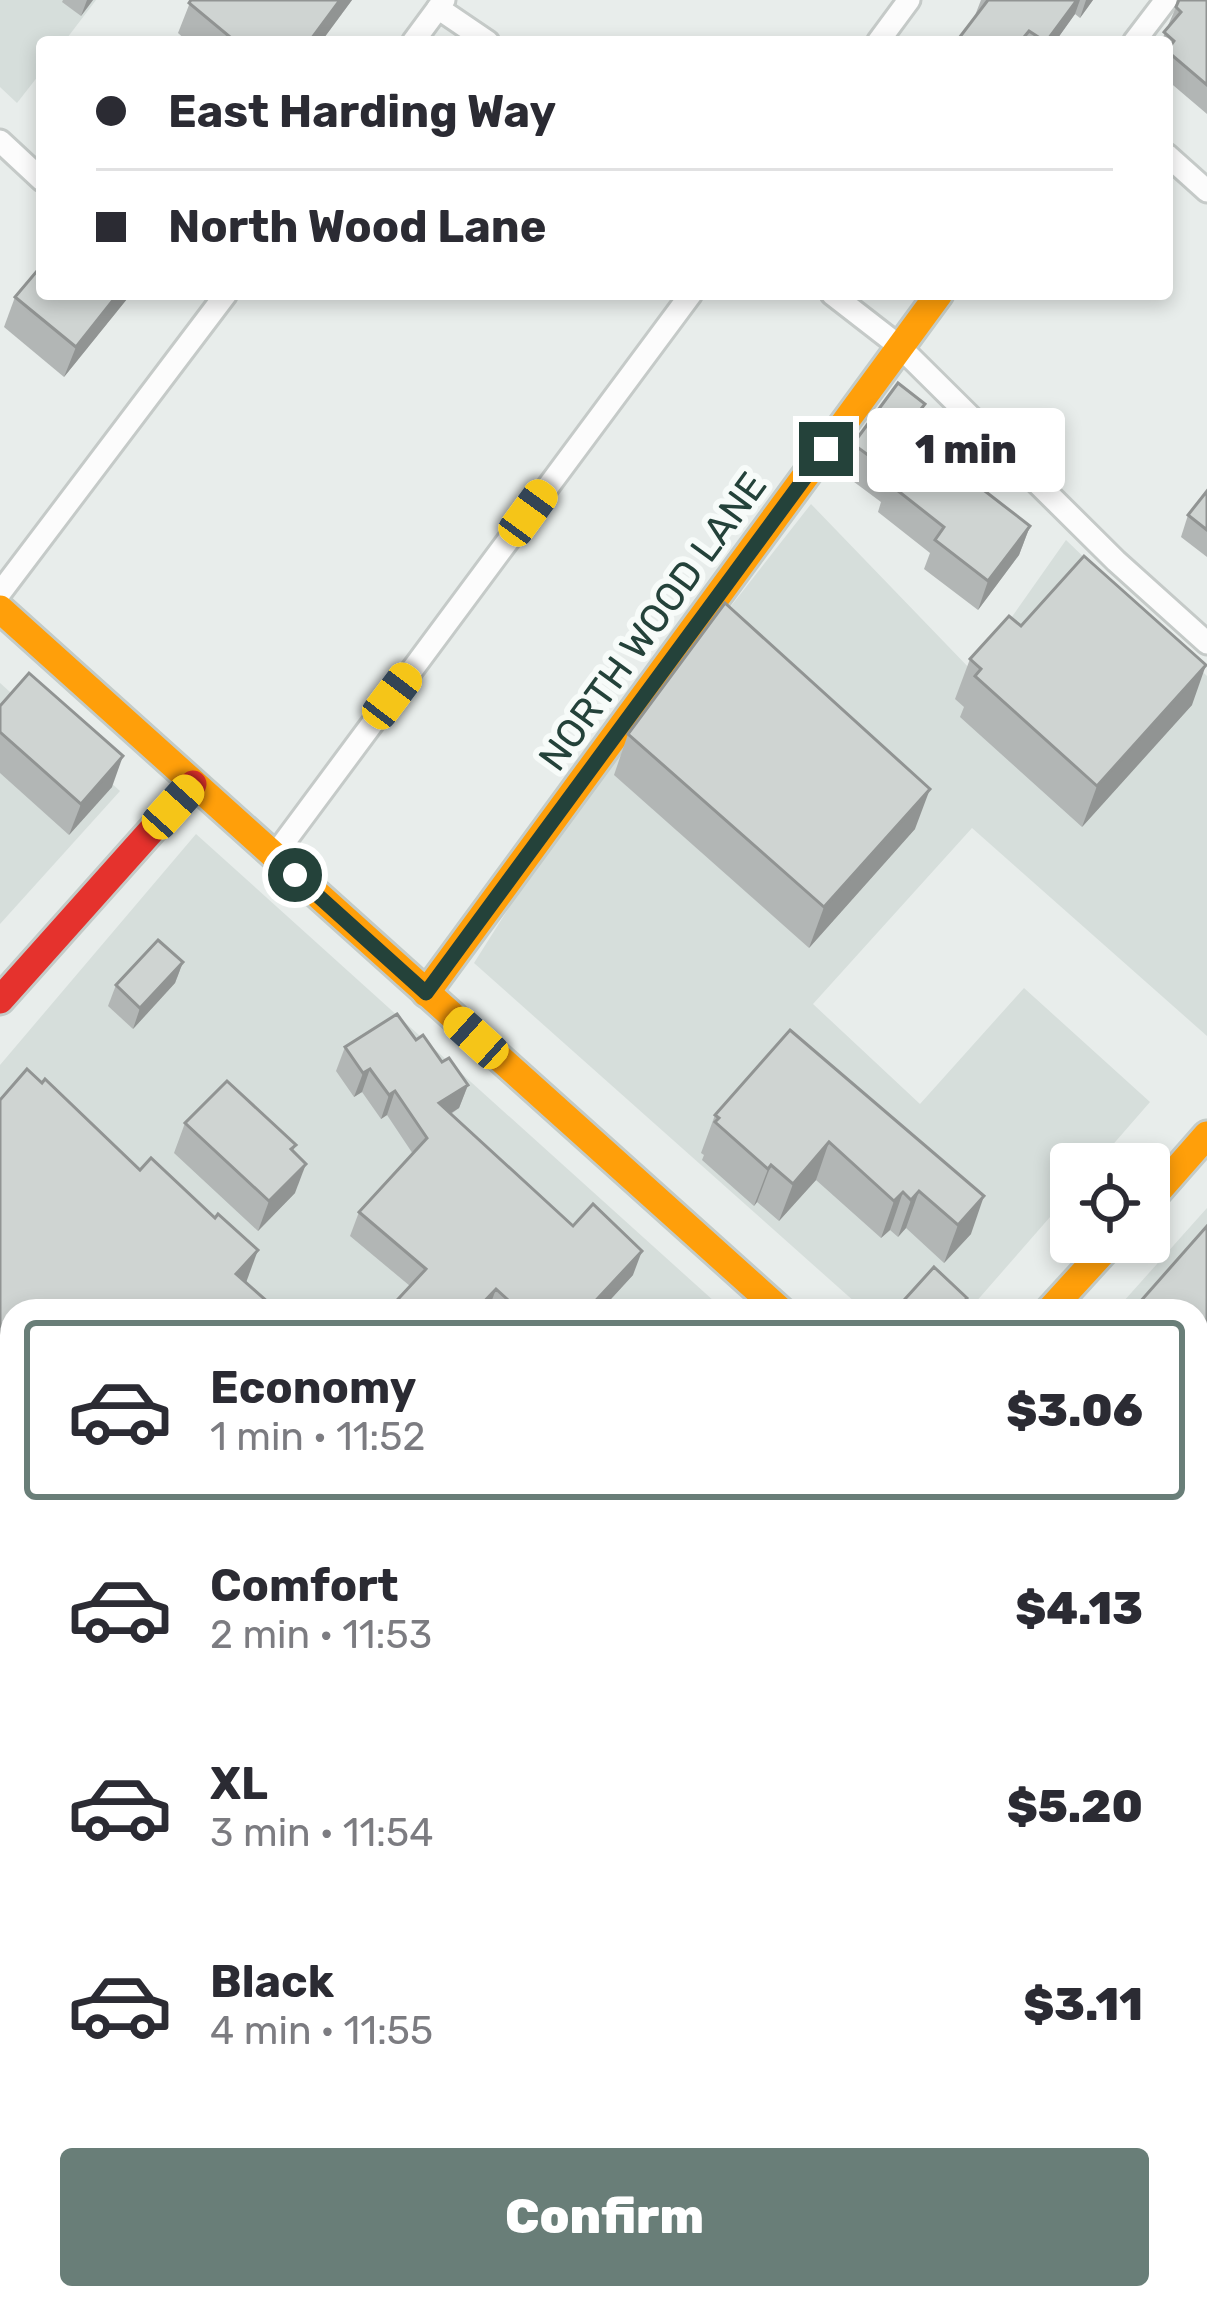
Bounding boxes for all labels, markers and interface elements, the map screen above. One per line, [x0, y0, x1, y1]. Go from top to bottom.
text: East Harding Way [168, 85, 556, 138]
text: North Wood Lane [168, 200, 546, 253]
callout: 1 min [868, 407, 1066, 491]
route end [799, 422, 853, 476]
text: 1 min [915, 427, 1017, 473]
street label: NORTH WOOD LANE [529, 464, 776, 780]
car [492, 473, 564, 553]
car [356, 656, 428, 736]
car [136, 768, 210, 846]
route start [268, 848, 322, 902]
car [437, 1001, 515, 1075]
map controls [1050, 1143, 1170, 1263]
button: locate [1050, 1143, 1170, 1263]
icon: car [66, 1356, 174, 1464]
text: Economy [210, 1361, 416, 1414]
text: $3.06 [1006, 1384, 1143, 1437]
text: 1 min · 11:52 [210, 1414, 425, 1460]
icon: car [66, 1554, 174, 1662]
text: Comfort [210, 1559, 399, 1612]
text: $4.13 [1015, 1582, 1143, 1635]
text: 2 min · 11:53 [210, 1612, 432, 1658]
icon: car [66, 1752, 174, 1860]
text: XL [210, 1757, 268, 1810]
text: $5.20 [1007, 1780, 1143, 1833]
text: 3 min · 11:54 [210, 1810, 433, 1856]
icon: car [66, 1950, 174, 2058]
text: Black [210, 1955, 334, 2008]
text: $3.11 [1023, 1978, 1143, 2031]
text: 4 min · 11:55 [210, 2008, 433, 2054]
button: Confirm [60, 2148, 1149, 2286]

